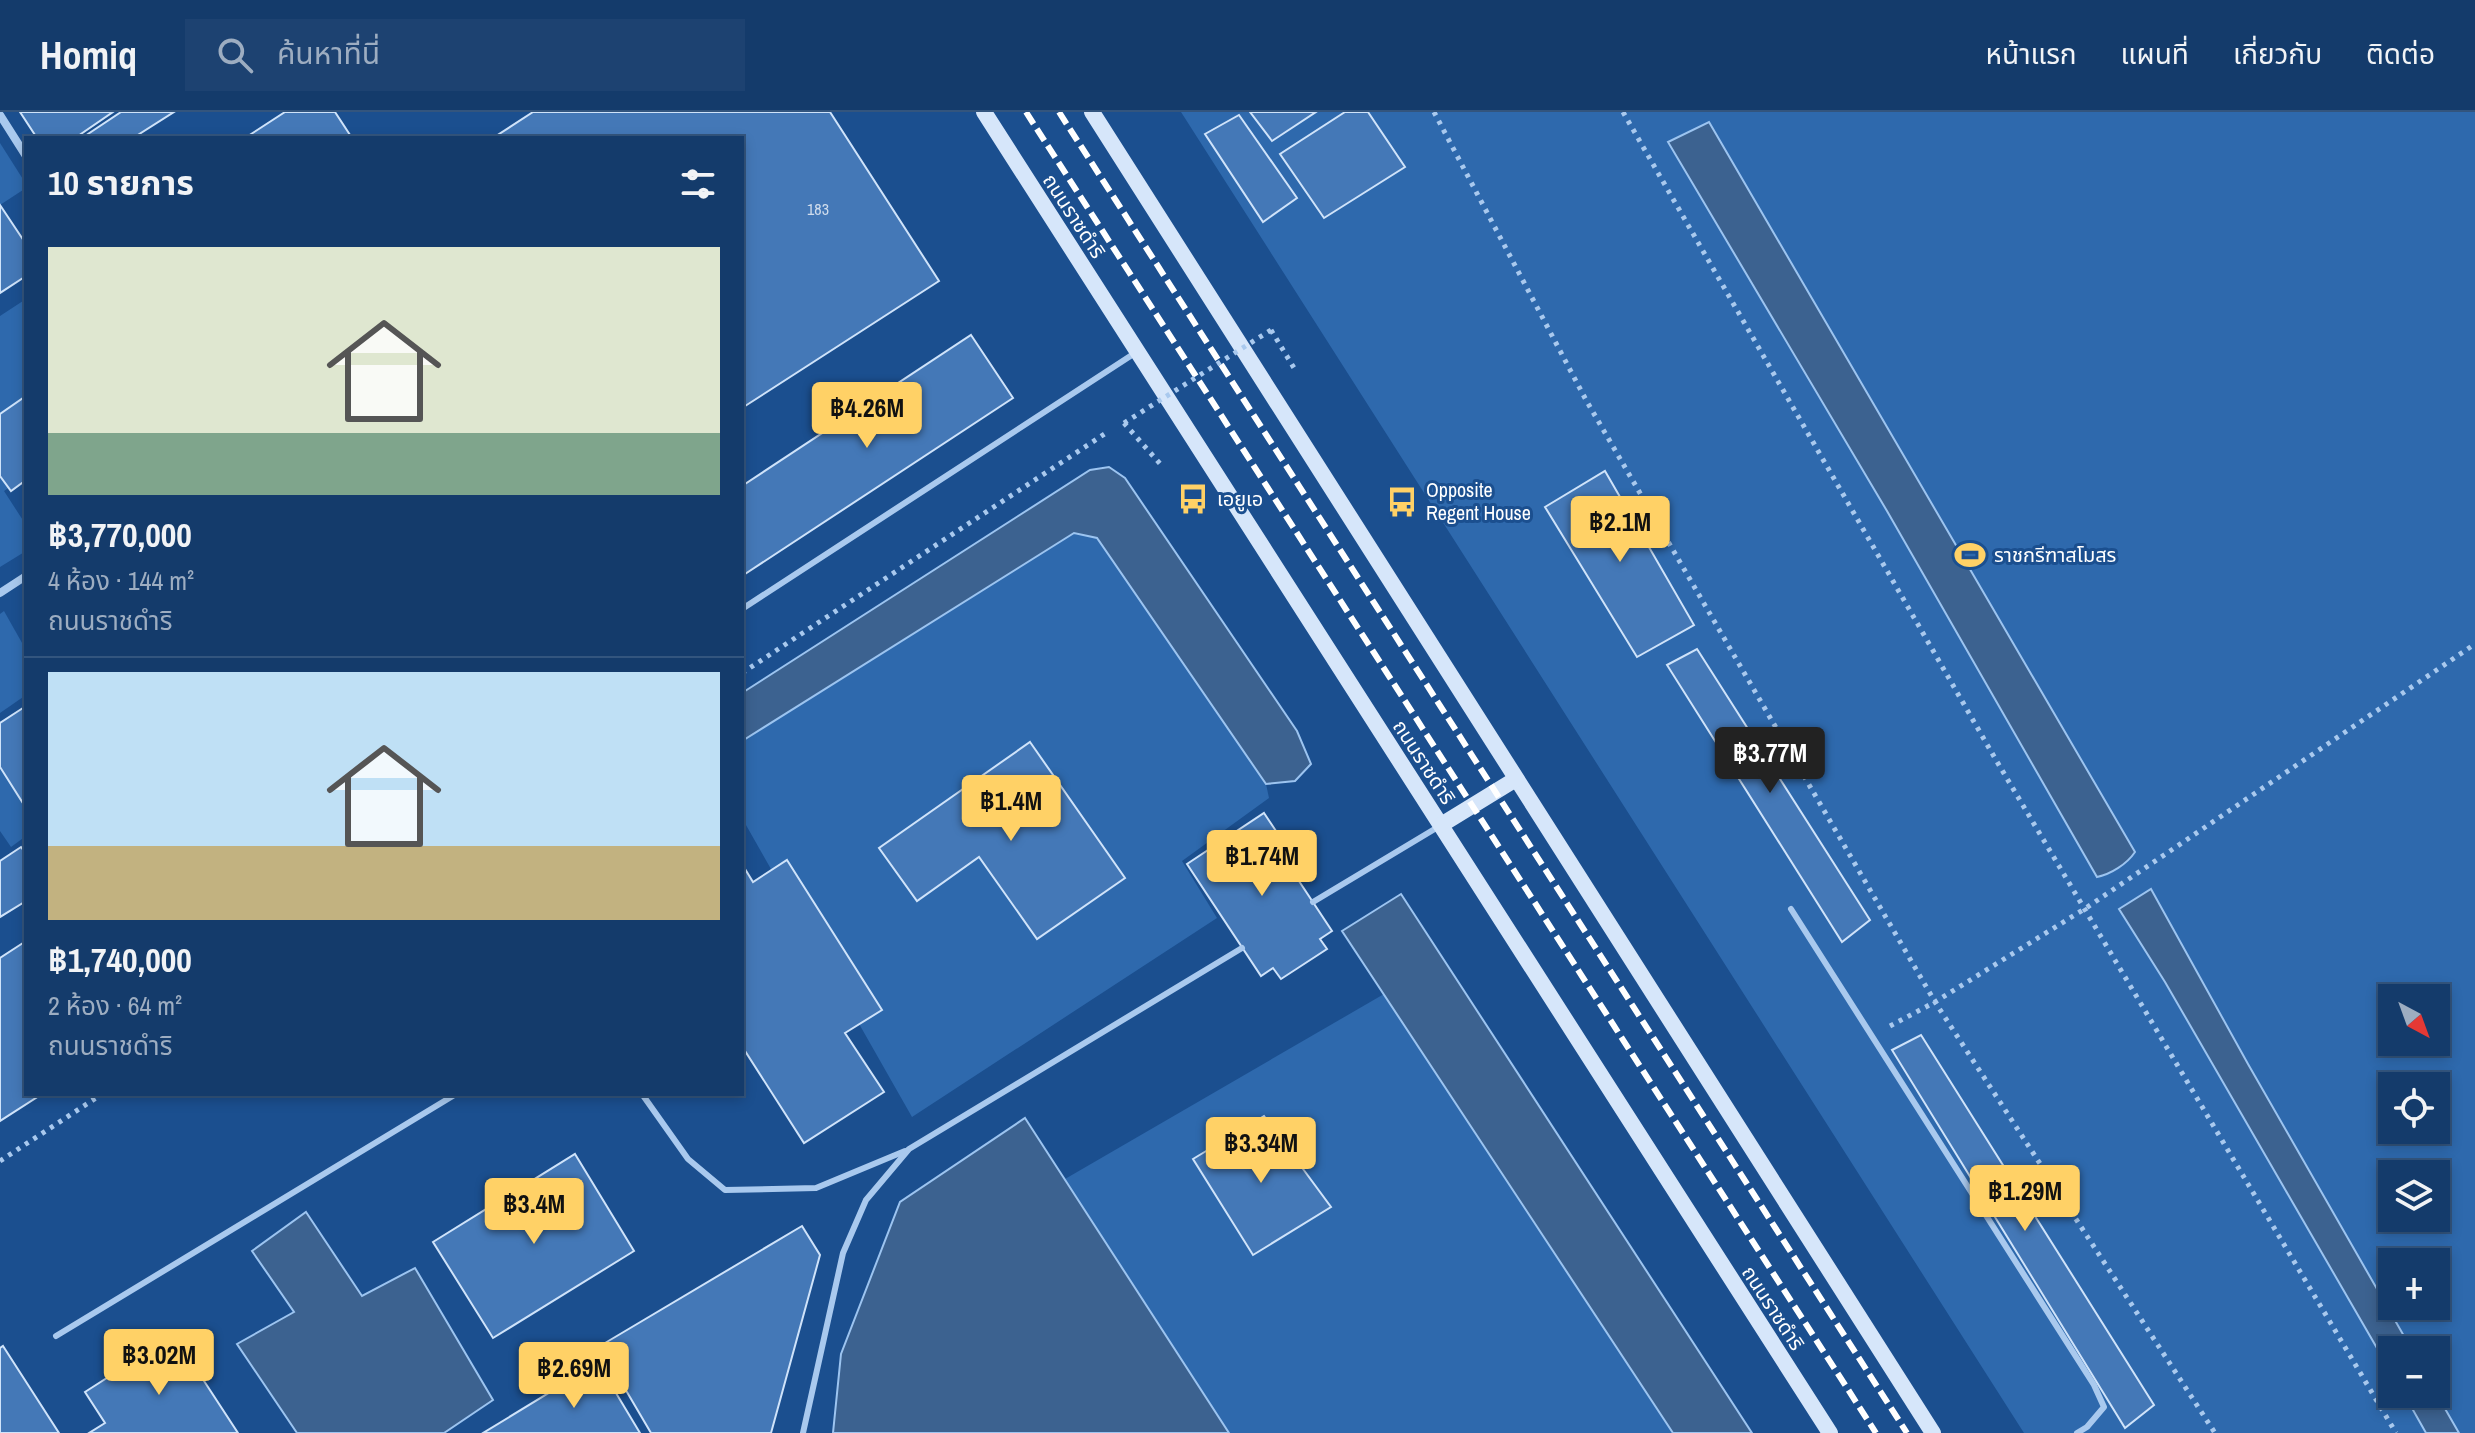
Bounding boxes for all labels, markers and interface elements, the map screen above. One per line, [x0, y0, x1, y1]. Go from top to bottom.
search box [185, 19, 745, 91]
text: Homiq [40, 30, 137, 81]
icon: search [213, 33, 257, 77]
text: ค้นหาที่นี่ [277, 33, 380, 73]
text: หน้าแรก [1986, 35, 2077, 73]
text: แผนที่ [2121, 35, 2189, 73]
text: เกี่ยวกับ [2233, 35, 2322, 73]
text: ติดต่อ [2366, 35, 2435, 73]
text: 10 รายการ [48, 160, 194, 206]
icon: filters [676, 162, 720, 206]
street label: ถนนราชดำริ [1037, 168, 1112, 263]
house number: 183 [807, 198, 829, 220]
icon: home [312, 299, 456, 443]
pin: ฿4.26M [802, 382, 932, 450]
text: ฿4.26M [830, 390, 904, 425]
place label: Opposite Regent House [1426, 476, 1531, 526]
bus stop icon: เอยูเอ [1176, 482, 1210, 516]
place label: เอยูเอ [1217, 485, 1263, 512]
bus stop icon: Opposite Regent House [1385, 485, 1419, 519]
pin: ฿2.1M [1564, 496, 1676, 564]
text: ฿2.1M [1589, 504, 1651, 539]
text: ฿3,770,000 [48, 512, 192, 558]
sports icon: ราชกรีฑาสโมสร [1953, 538, 1987, 572]
place label: ราชกรีฑาสโมสร [1994, 541, 2116, 568]
text: 4 ห้อง · 144 m² [48, 563, 194, 598]
text: ถนนราชดำริ [48, 603, 172, 638]
street label: ถนนราชดำริ [1387, 714, 1462, 809]
icon: home [312, 724, 456, 868]
pin: ฿3.77M [1705, 727, 1835, 795]
text: ฿3.77M [1733, 735, 1807, 770]
pin: ฿1.4M [955, 775, 1067, 843]
text: ฿1.4M [980, 783, 1042, 818]
pin: ฿1.74M [1197, 830, 1327, 898]
text: ฿1.74M [1225, 838, 1299, 873]
text: ฿1,740,000 [48, 937, 192, 983]
north arrow [2378, 984, 2450, 1056]
map controls [2378, 984, 2450, 1408]
text: 2 ห้อง · 64 m² [48, 988, 182, 1023]
text: ถนนราชดำริ [48, 1028, 172, 1063]
button: locate [2378, 1072, 2450, 1144]
pin: ฿3.34M [1196, 1117, 1326, 1185]
text: ฿3.34M [1224, 1125, 1298, 1160]
button: layers [2378, 1160, 2450, 1232]
pin: ฿1.29M [1960, 1165, 2090, 1233]
text: ฿1.29M [1988, 1173, 2062, 1208]
pin: ฿3.4M [478, 1178, 590, 1246]
text: ฿3.4M [503, 1186, 565, 1221]
button: + [2378, 1248, 2450, 1320]
street label: ถนนราชดำริ [1736, 1260, 1811, 1355]
pin: ฿3.02M [94, 1329, 224, 1397]
button: − [2378, 1336, 2450, 1408]
text: ฿3.02M [122, 1337, 196, 1372]
pin: ฿2.69M [509, 1342, 639, 1410]
text: ฿2.69M [537, 1350, 611, 1385]

